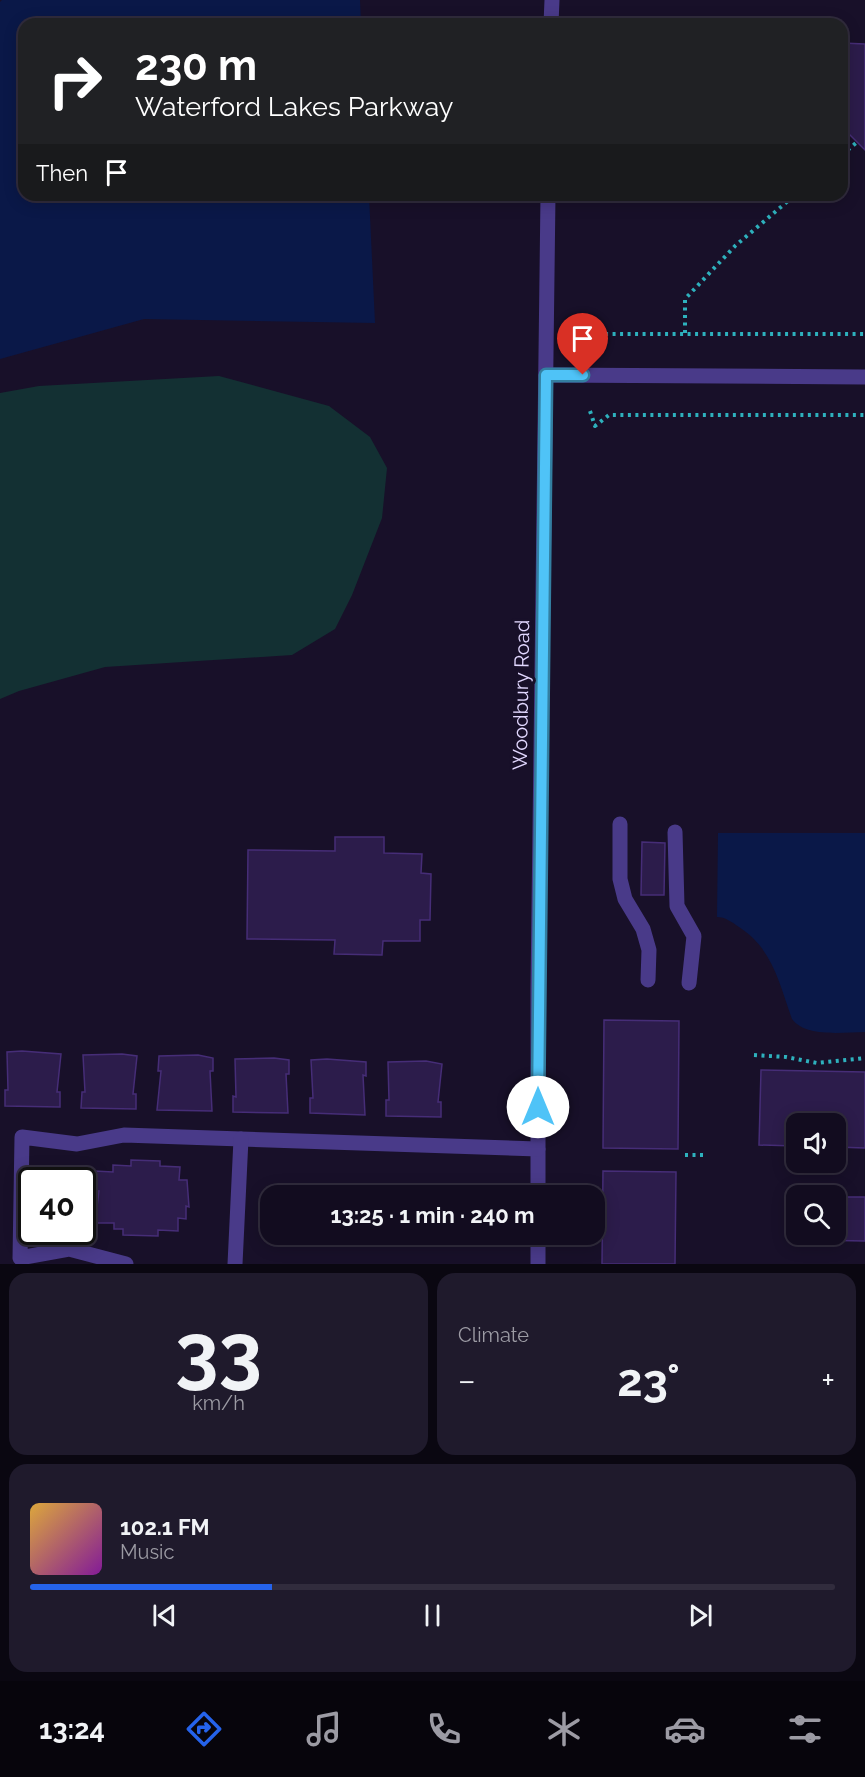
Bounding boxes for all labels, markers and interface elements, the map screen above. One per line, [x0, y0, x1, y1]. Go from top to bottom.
text: 230 m [135, 41, 257, 90]
icon: right [36, 42, 114, 120]
text: Waterford Lakes Parkway [135, 91, 453, 122]
icon: arrive [100, 156, 133, 189]
text: Then [36, 160, 88, 186]
pin [557, 313, 608, 375]
icon: arrive [566, 322, 599, 355]
street label: Woodbury Road [508, 620, 534, 770]
position arrow [506, 1075, 570, 1139]
map controls [786, 1113, 846, 1245]
button: sound [786, 1113, 846, 1173]
speed limit sign: 40 [18, 1167, 96, 1245]
button: search [786, 1185, 846, 1245]
text: 13:25 · 1 min · 240 m [331, 1202, 534, 1228]
text: 33 [175, 1306, 262, 1397]
text: Climate [458, 1323, 529, 1347]
text: 23° [617, 1354, 680, 1407]
text: − [458, 1361, 476, 1400]
text: + [821, 1361, 835, 1400]
text: km/h [192, 1391, 245, 1415]
text: 102.1 FM [120, 1514, 210, 1540]
text: Music [120, 1540, 174, 1564]
icon: previous [148, 1599, 181, 1632]
icon: pause [416, 1599, 449, 1632]
icon: next [684, 1599, 717, 1632]
icon: directions [183, 1708, 225, 1750]
icon: music [303, 1708, 345, 1750]
icon: phone [423, 1708, 465, 1750]
icon: climate [543, 1708, 585, 1750]
icon: car [664, 1708, 706, 1750]
icon: filters [784, 1708, 826, 1750]
text: 13:24 [39, 1714, 105, 1745]

